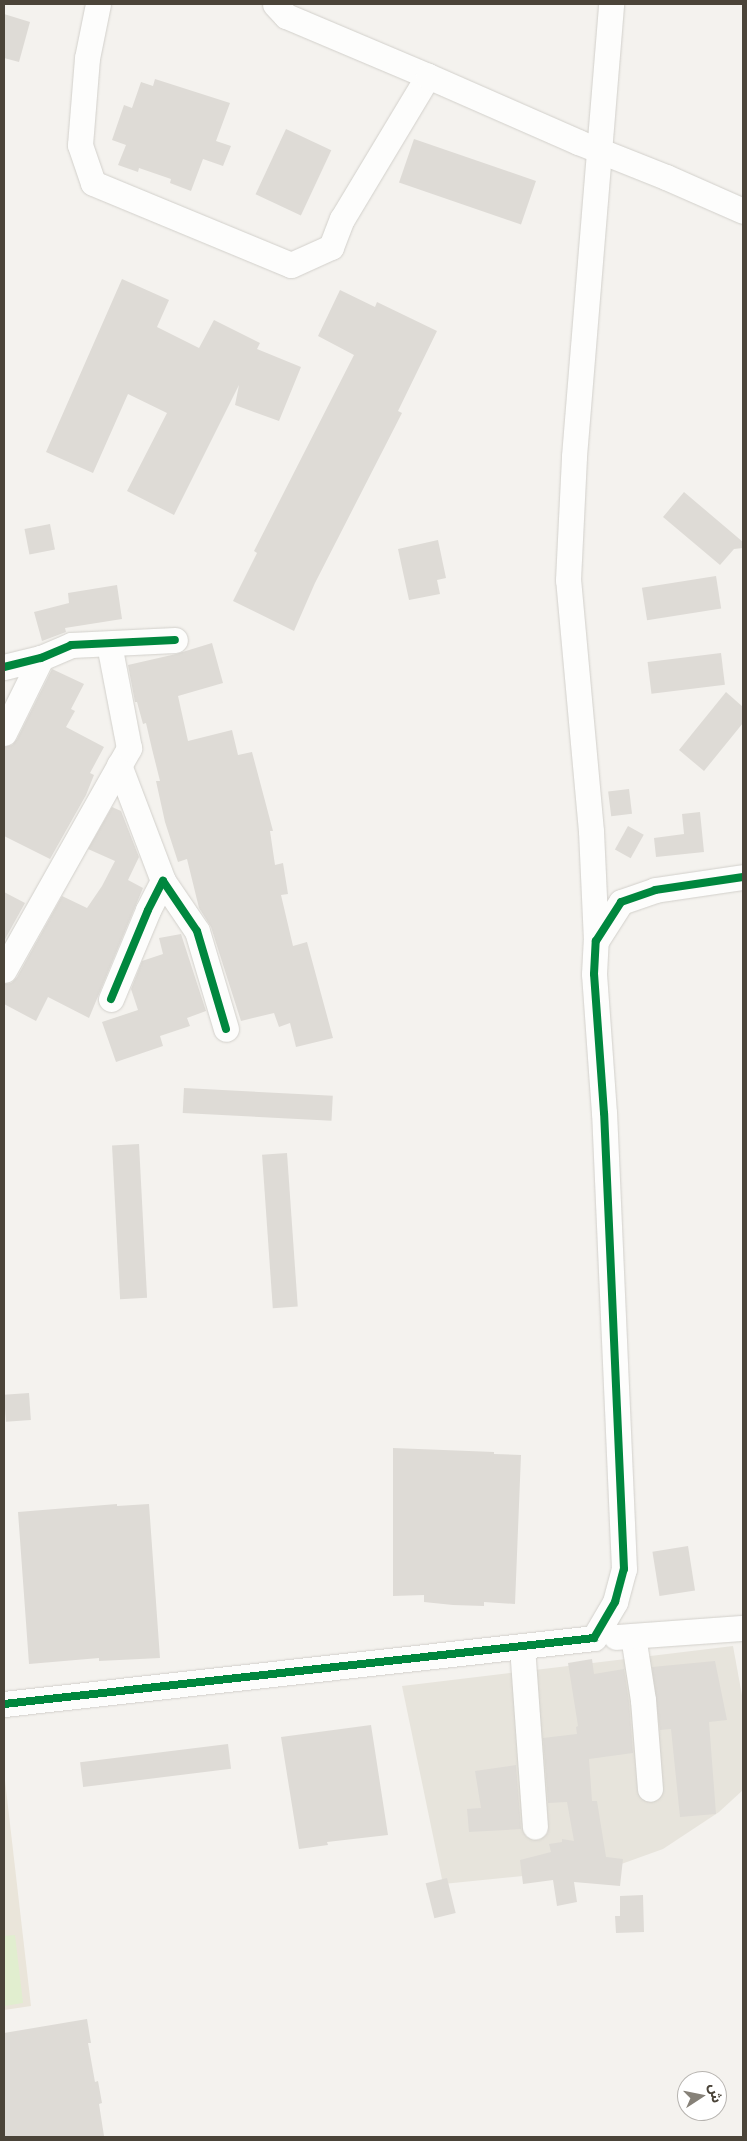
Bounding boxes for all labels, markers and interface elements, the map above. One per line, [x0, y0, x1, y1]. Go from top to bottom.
north arrow [677, 2071, 727, 2121]
text: ش [706, 2082, 726, 2104]

